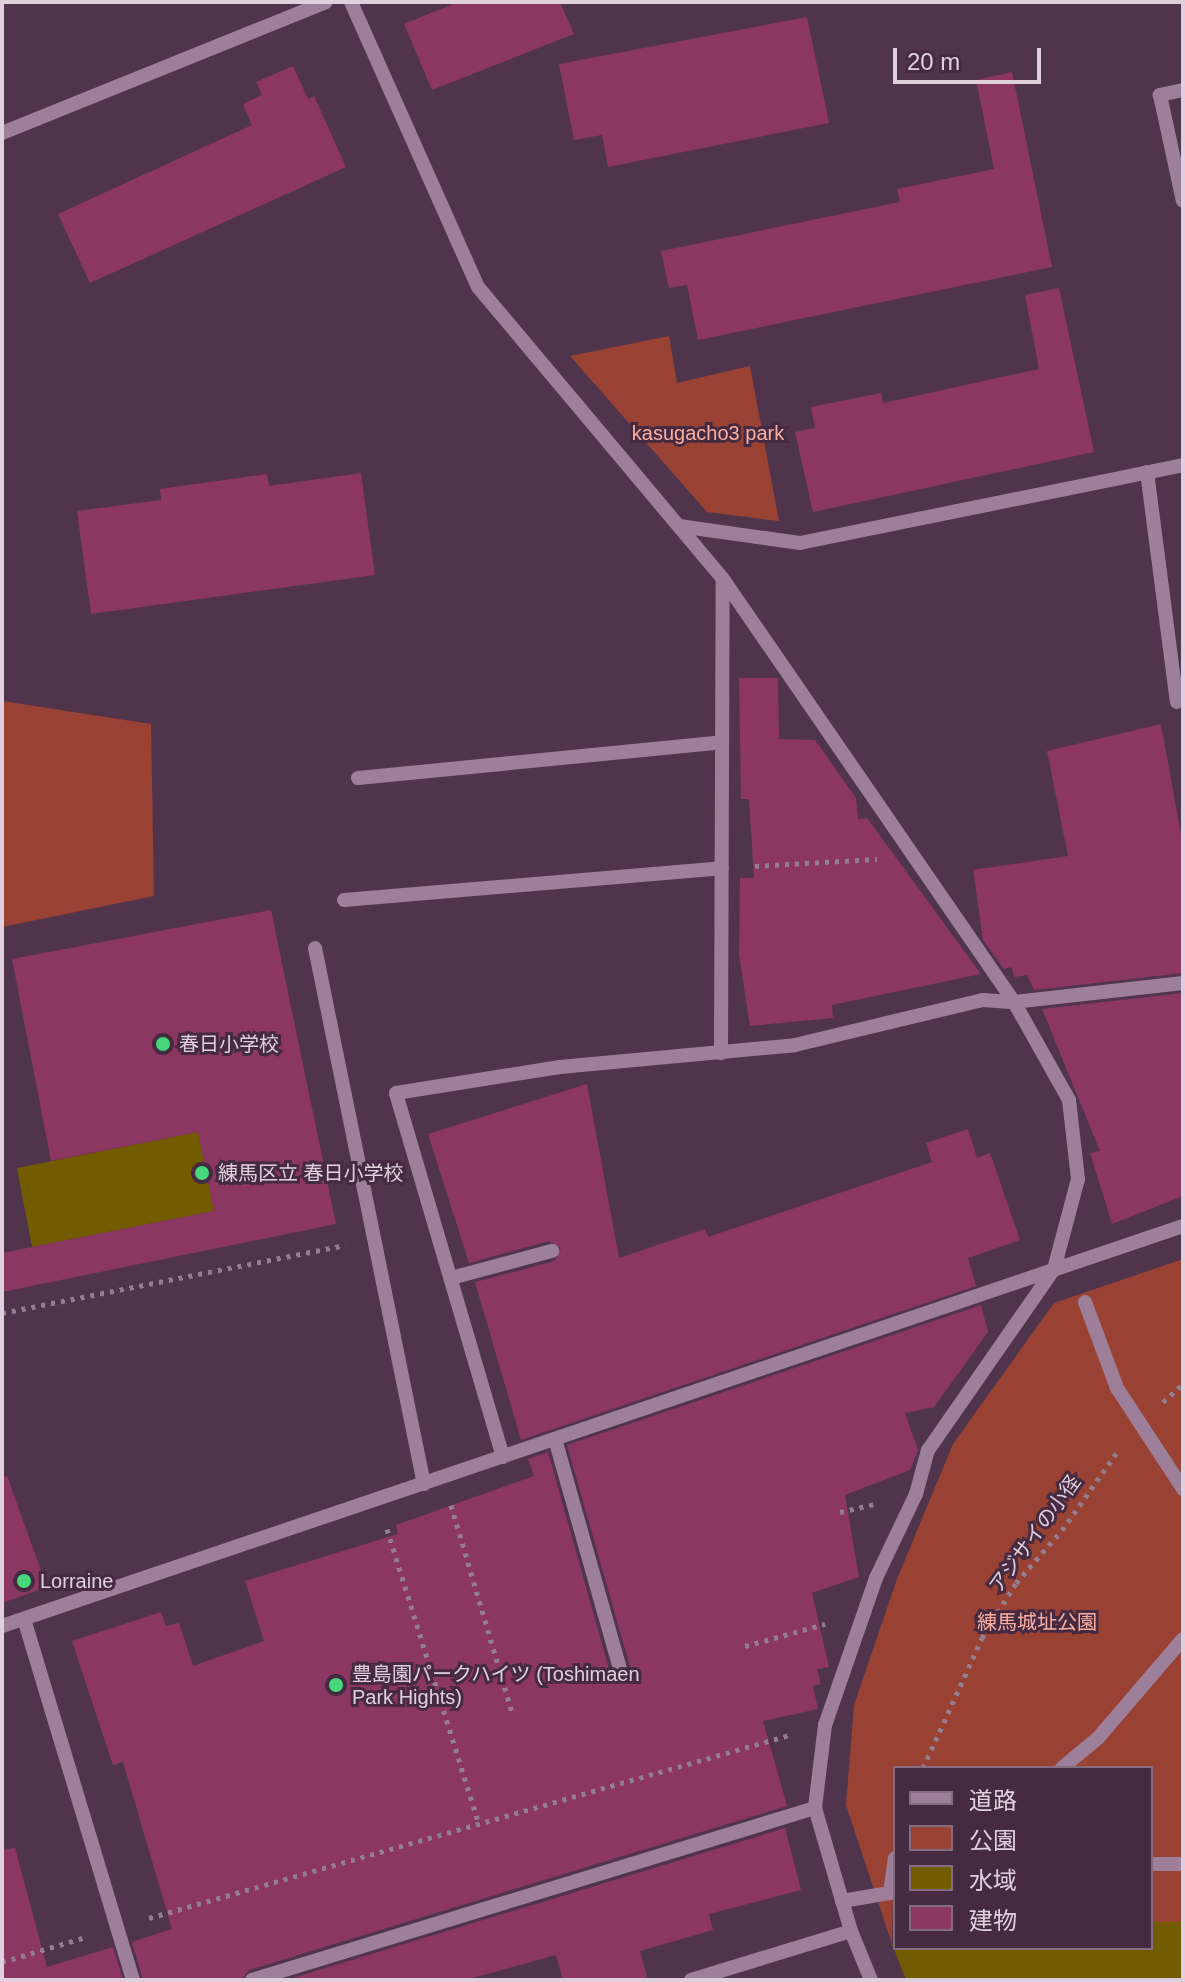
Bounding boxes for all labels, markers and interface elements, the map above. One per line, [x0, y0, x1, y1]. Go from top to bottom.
scale bar [897, 32, 1045, 82]
text: 20 m [907, 48, 960, 75]
park label: kasugacho3 park [632, 421, 784, 445]
place label: 春日小学校 [179, 1032, 279, 1056]
marker: 春日小学校 [154, 1035, 172, 1053]
place label: 練馬区立 春日小学校 [218, 1161, 404, 1185]
marker: 練馬区立 春日小学校 [193, 1164, 211, 1182]
street label: アジサイの小径 [984, 1470, 1086, 1598]
place label: Lorraine [40, 1569, 113, 1593]
marker: Lorraine [15, 1572, 33, 1590]
park label: 練馬城址公園 [977, 1610, 1097, 1634]
place label: 豊島園パークハイツ (Toshimaen Park Hights) [352, 1662, 641, 1709]
marker: 豊島園パークハイツ (Toshimaen Park Hights) [327, 1676, 345, 1694]
legend [893, 1766, 1153, 1950]
text: 道路 [969, 1787, 1017, 1814]
text: 公園 [969, 1827, 1017, 1854]
text: 水域 [969, 1867, 1017, 1894]
text: 建物 [969, 1907, 1017, 1934]

